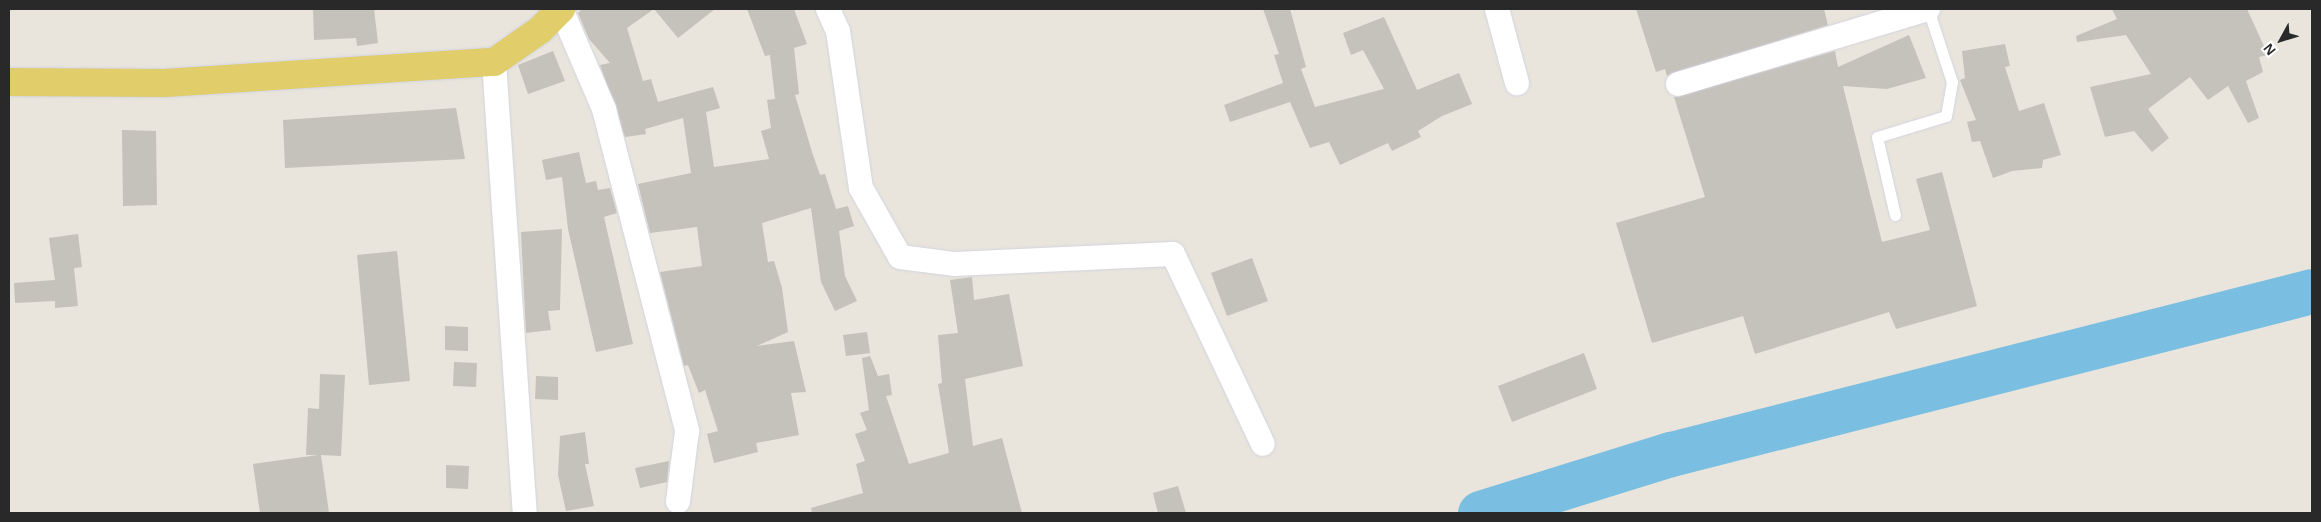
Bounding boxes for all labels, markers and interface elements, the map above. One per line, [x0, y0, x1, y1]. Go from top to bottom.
north arrow [2256, 15, 2306, 65]
text: N [2260, 40, 2279, 58]

